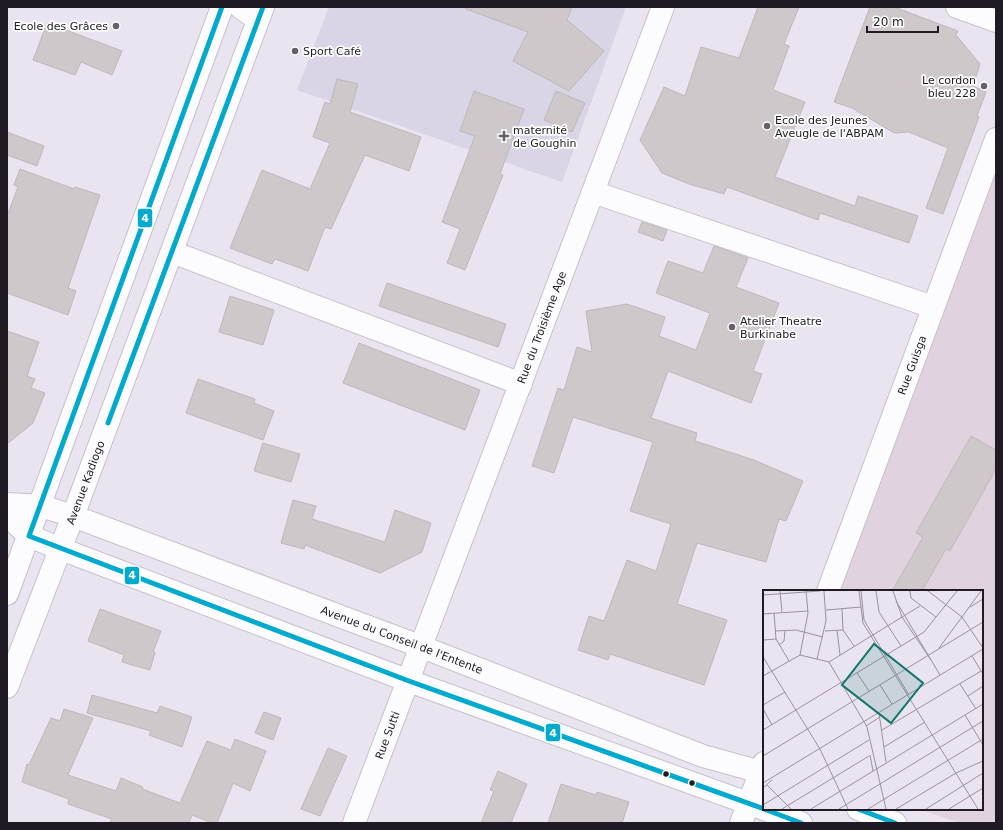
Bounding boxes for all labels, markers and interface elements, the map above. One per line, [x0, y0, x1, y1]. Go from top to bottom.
scale bar [867, 8, 938, 34]
text: 20 m [873, 15, 904, 29]
place label: Ecole des Grâces [14, 20, 108, 33]
marker: Ecole des Grâces [111, 21, 121, 31]
place label: Sport Café [303, 45, 361, 58]
marker: Sport Café [290, 46, 300, 56]
place label: Le cordon bleu 228 [922, 74, 976, 100]
marker: Le cordon bleu 228 [979, 81, 989, 91]
place label: Ecole des Jeunes Aveugle de l'ABPAM [775, 114, 884, 140]
marker: Ecole des Jeunes Aveugle de l'ABPAM [762, 121, 772, 131]
place label: maternité de Goughin [513, 124, 576, 150]
marker: maternité de Goughin [498, 130, 510, 142]
line badge: 4 [137, 208, 153, 228]
text: 4 [141, 212, 149, 225]
street label: Rue du Troisième Age [515, 269, 569, 385]
place label: Atelier Theatre Burkinabe [740, 315, 822, 341]
marker: Atelier Theatre Burkinabe [727, 322, 737, 332]
street label: Rue Guisga [895, 334, 929, 397]
street label: Avenue Kadiogo [64, 438, 107, 526]
line badge: 4 [124, 566, 140, 585]
text: 4 [128, 569, 136, 582]
inset map [763, 590, 983, 810]
street label: Avenue du Conseil de l'Entente [319, 603, 485, 677]
street label: Rue Sutti [372, 709, 402, 761]
line badge: 4 [545, 723, 561, 742]
text: 4 [549, 727, 557, 740]
unlabelled marker [661, 769, 671, 779]
unlabelled marker [687, 778, 697, 788]

